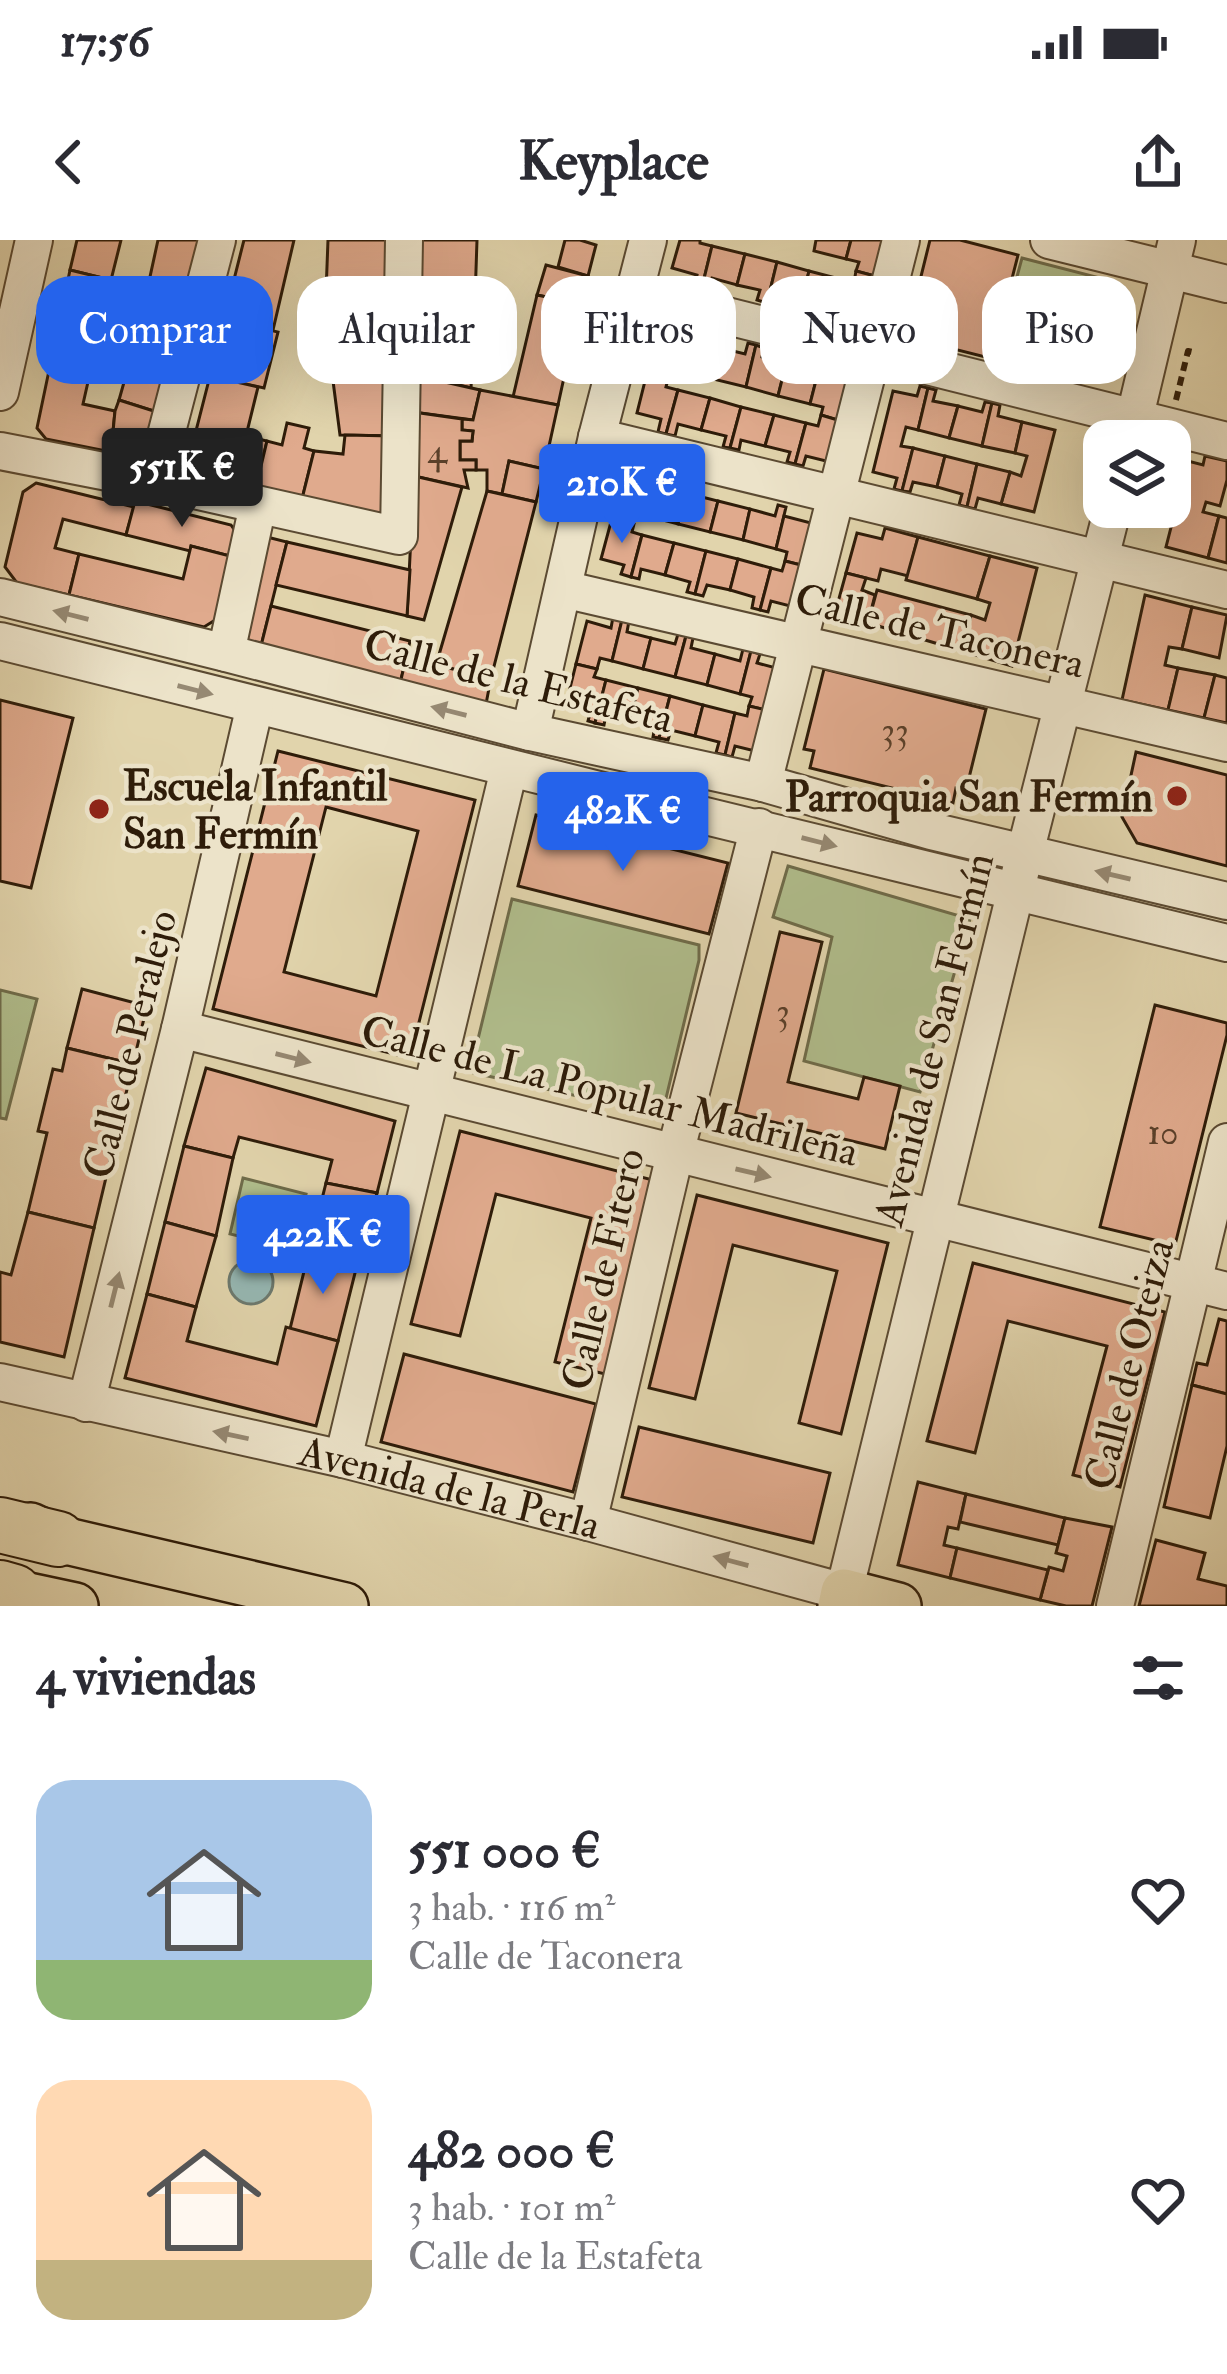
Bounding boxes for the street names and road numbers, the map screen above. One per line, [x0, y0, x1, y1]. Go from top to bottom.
street label: Calle de Taconera [790, 573, 1090, 691]
street label: Calle de la Estafeta [358, 618, 679, 746]
street label: Avenida de San Fermín [863, 848, 1006, 1232]
street label: Calle de Peralejo [72, 905, 189, 1184]
street label: Calle de La Popular Madrileña [356, 1005, 864, 1179]
street label: Calle de Fitero [551, 1144, 657, 1395]
street label: Calle de Oteiza [1074, 1233, 1186, 1495]
street label: Avenida de la Perla [293, 1426, 607, 1552]

